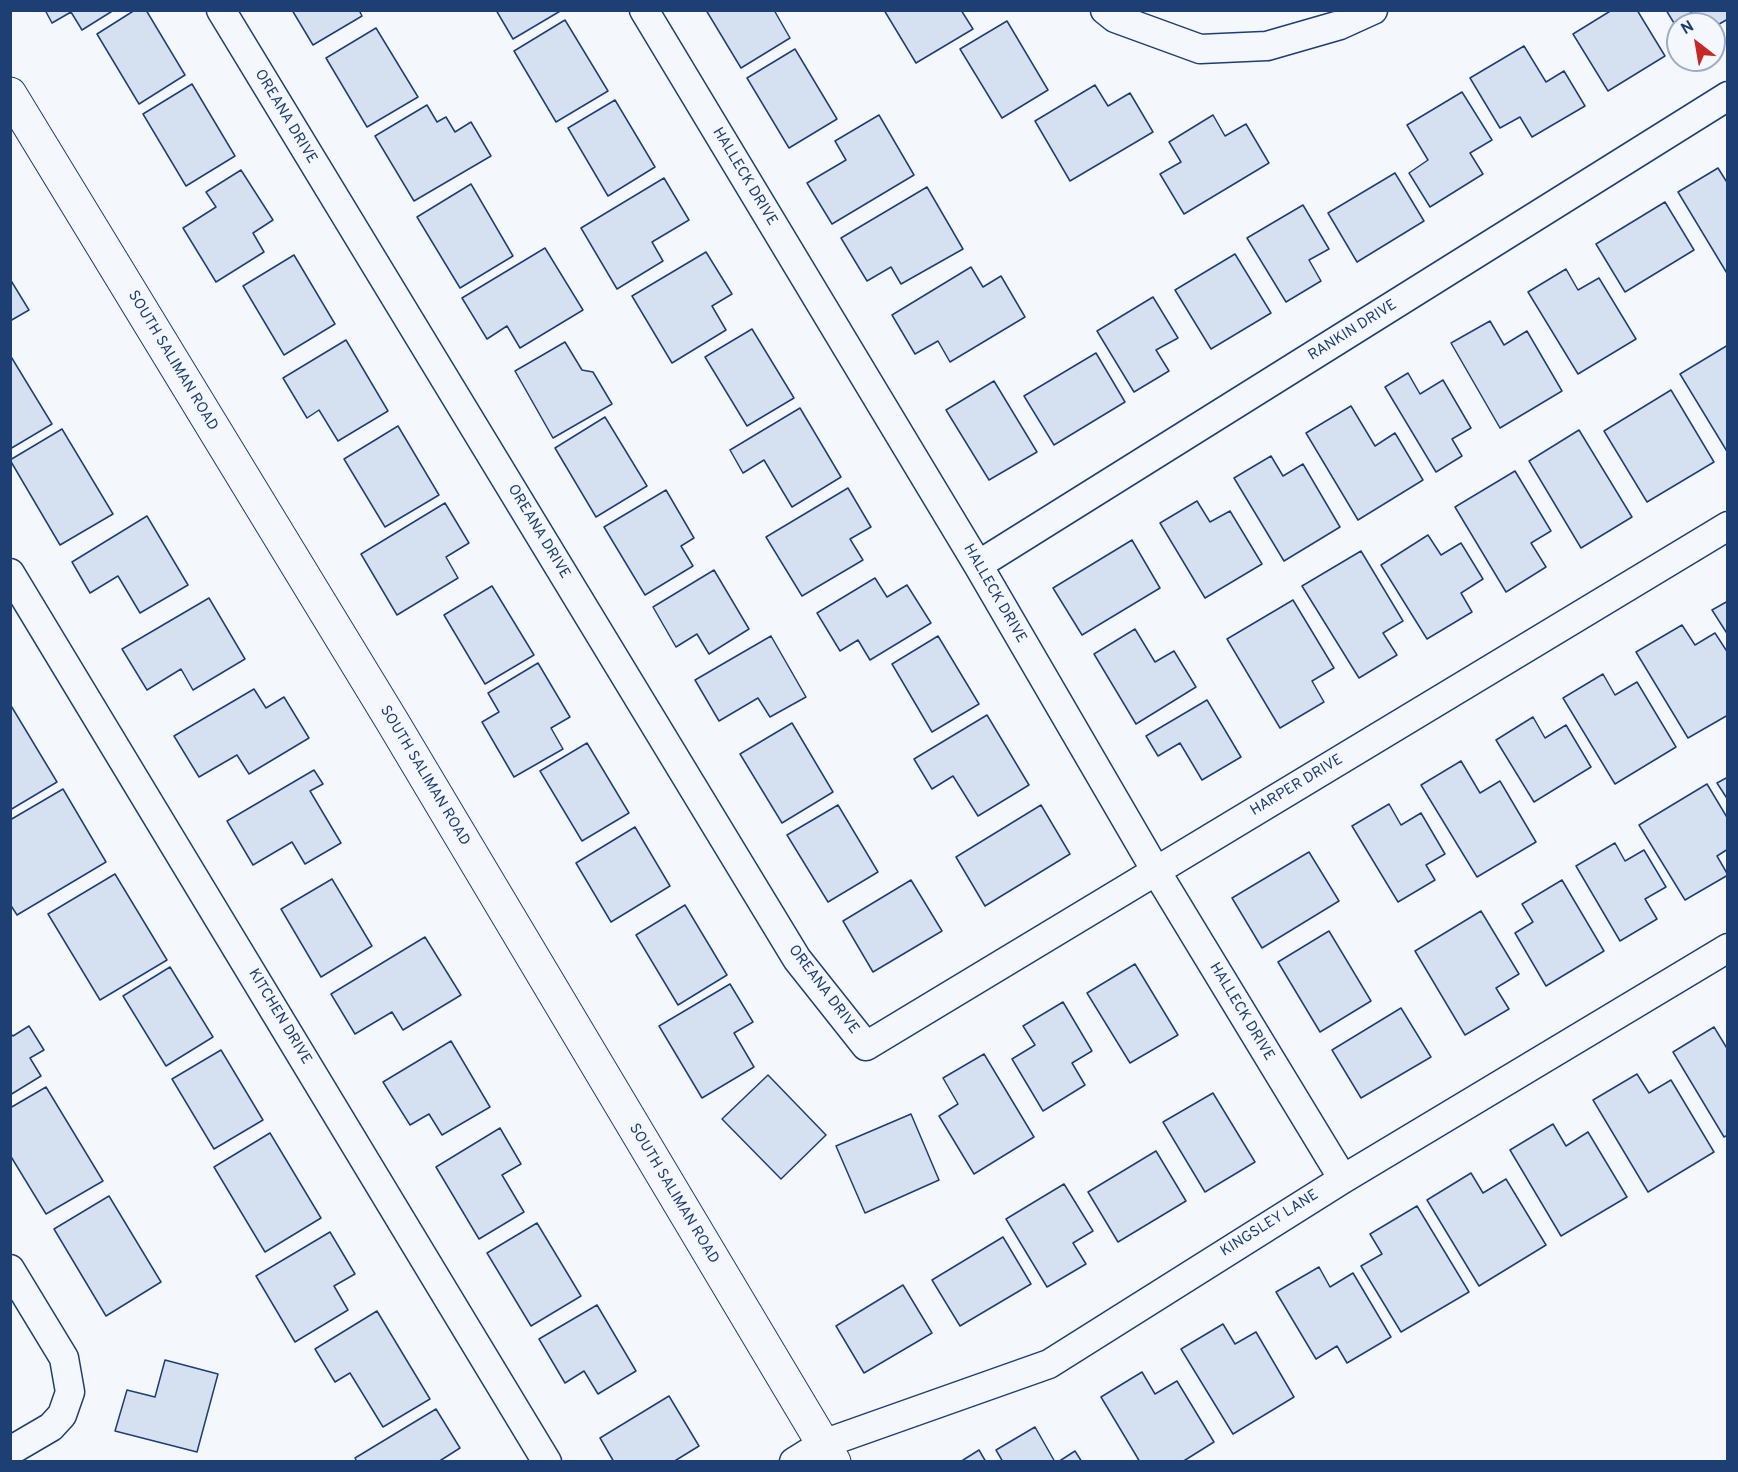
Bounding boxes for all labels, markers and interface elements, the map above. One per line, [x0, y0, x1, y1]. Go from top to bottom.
north arrow [1666, 12, 1726, 72]
text: N [1678, 17, 1698, 40]
street label: OREANA DRIVE [250, 67, 320, 167]
street label: HALLECK DRIVE [708, 125, 780, 229]
street label: SOUTH SALIMAN ROAD [123, 288, 221, 434]
street label: RANKIN DRIVE [1305, 297, 1401, 365]
street label: OREANA DRIVE [503, 482, 573, 582]
street label: HALLECK DRIVE [958, 541, 1030, 647]
street label: SOUTH SALIMAN ROAD [375, 703, 473, 849]
street label: HARPER DRIVE [1247, 751, 1347, 821]
street label: OREANA DRIVE [784, 942, 862, 1038]
street label: HALLECK DRIVE [1205, 960, 1277, 1064]
street label: KITCHEN DRIVE [243, 966, 315, 1068]
street label: SOUTH SALIMAN ROAD [624, 1121, 722, 1267]
street label: KINGSLEY LANE [1218, 1187, 1322, 1261]

